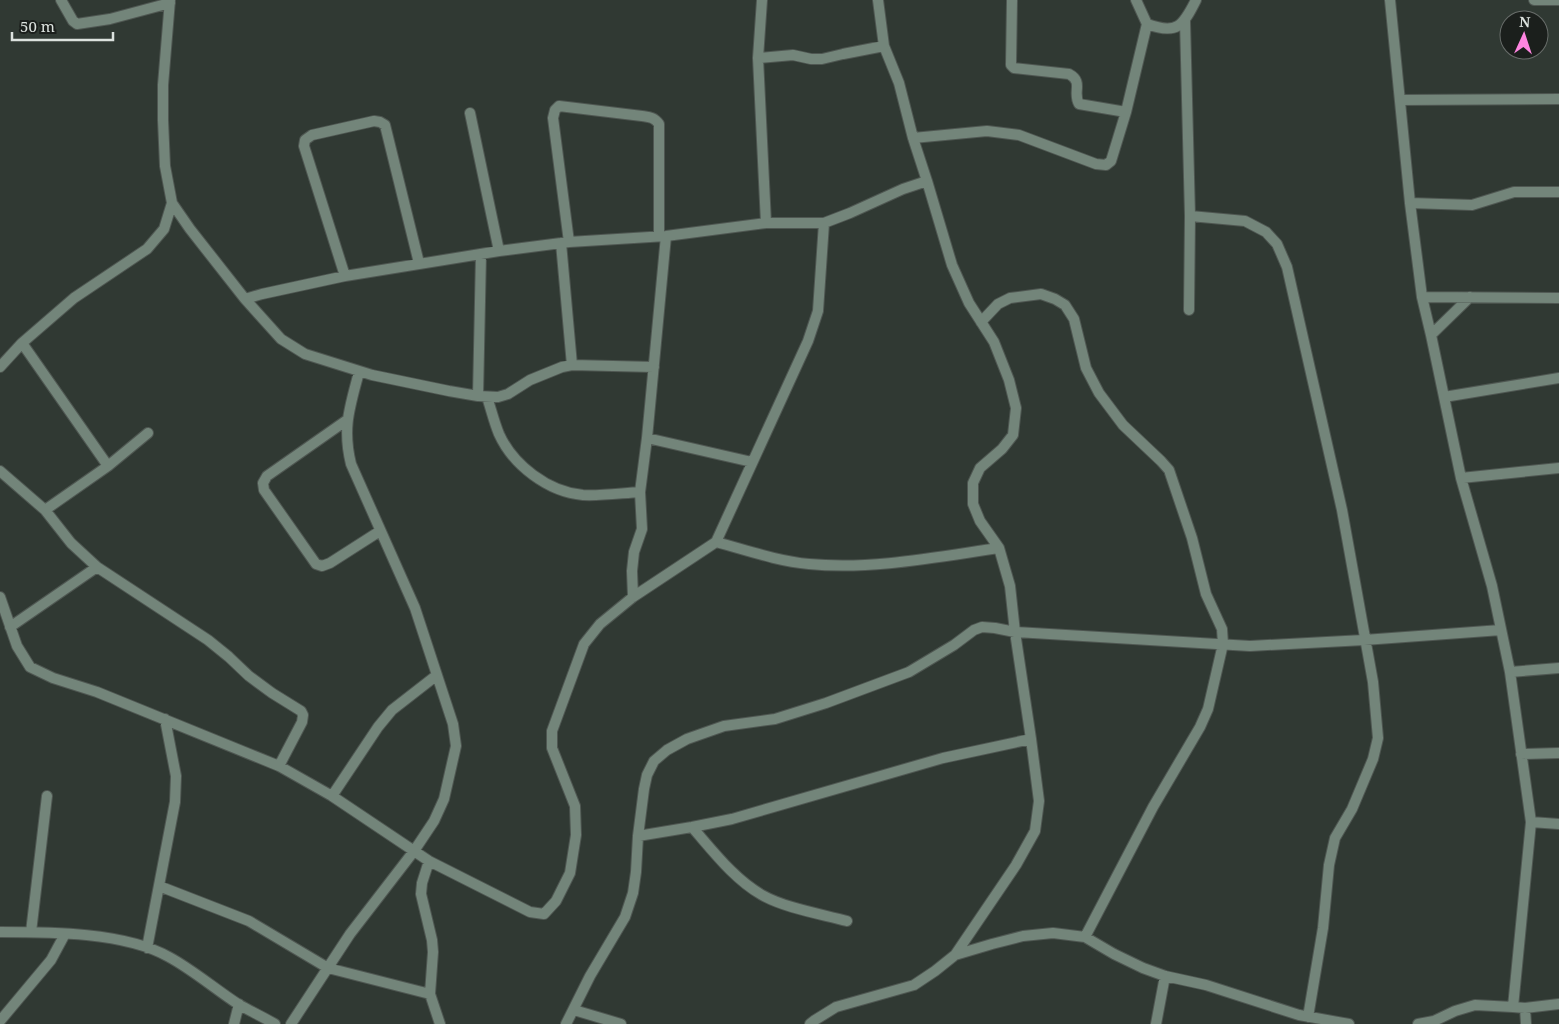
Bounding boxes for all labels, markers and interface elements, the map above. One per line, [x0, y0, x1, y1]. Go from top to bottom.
scale bar [12, 10, 114, 42]
north arrow [1499, 10, 1549, 60]
text: N [1519, 12, 1531, 31]
text: 50 m [20, 16, 55, 36]

